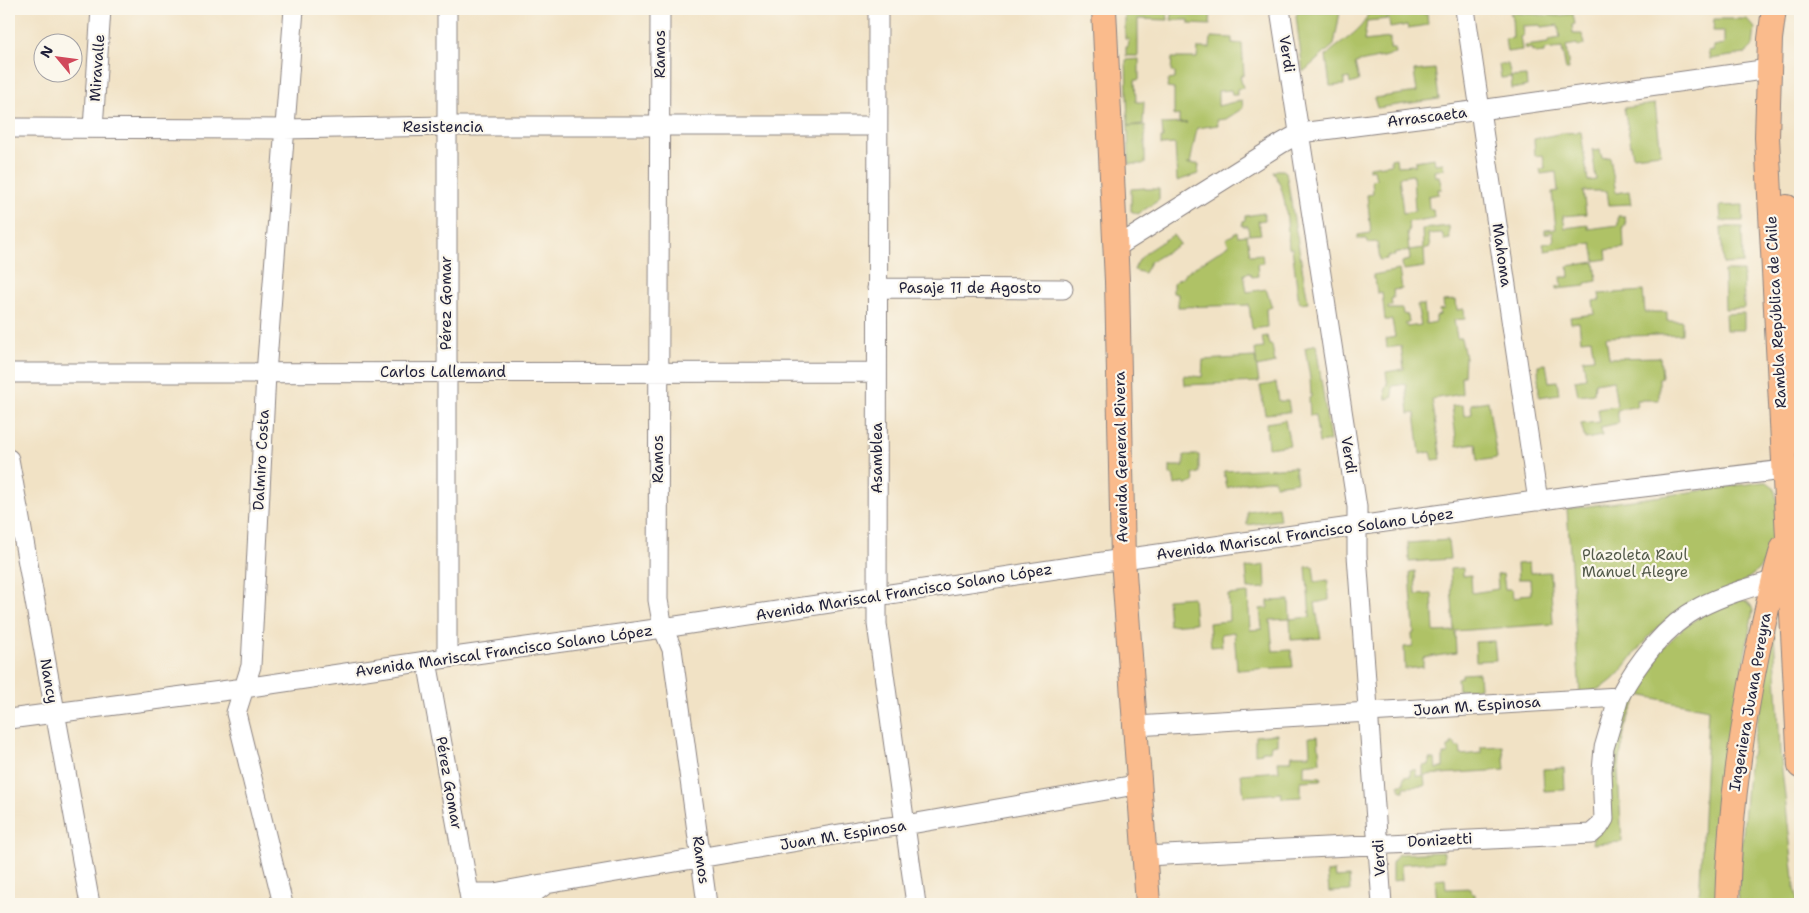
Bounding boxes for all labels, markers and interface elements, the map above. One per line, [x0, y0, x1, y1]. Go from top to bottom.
street label: Ramos [650, 30, 670, 78]
north arrow [32, 32, 82, 82]
street label: Miravalle [85, 34, 109, 102]
street label: Verdi [1274, 34, 1300, 74]
text: N [36, 42, 57, 61]
street label: Arrascaeta [1386, 102, 1469, 132]
street label: Resistencia [403, 117, 484, 137]
street label: Rambla República de Chile [1761, 215, 1791, 409]
street label: Mahoma [1488, 222, 1516, 289]
street label: Pérez Gomar [436, 256, 456, 350]
street label: Pasaje 11 de Agosto [899, 278, 1041, 298]
street label: Carlos Lallemand [380, 362, 506, 382]
street label: Avenida General Rivera [1109, 370, 1132, 543]
street label: Dalmiro Costa [248, 408, 274, 511]
street label: Asamblea [867, 422, 887, 494]
street label: Ramos [648, 435, 668, 483]
street label: Verdi [1336, 435, 1362, 475]
street label: Avenida Mariscal Francisco Solano López [1155, 503, 1455, 565]
park label: Plazoleta Raul Manuel Alegre [1582, 545, 1688, 582]
street label: Avenida Mariscal Francisco Solano López [754, 559, 1054, 625]
street label: Ingeniera Juana Pereyra [1724, 610, 1776, 793]
street label: Avenida Mariscal Francisco Solano López [354, 620, 654, 682]
street label: Nancy [35, 657, 63, 705]
street label: Juan M. Espinosa [1413, 692, 1542, 720]
street label: Pérez Gomar [431, 735, 467, 831]
street label: Juan M. Espinosa [779, 815, 908, 855]
street label: Donizetti [1407, 828, 1473, 852]
street label: Ramos [688, 835, 714, 885]
street label: Verdi [1368, 839, 1390, 877]

